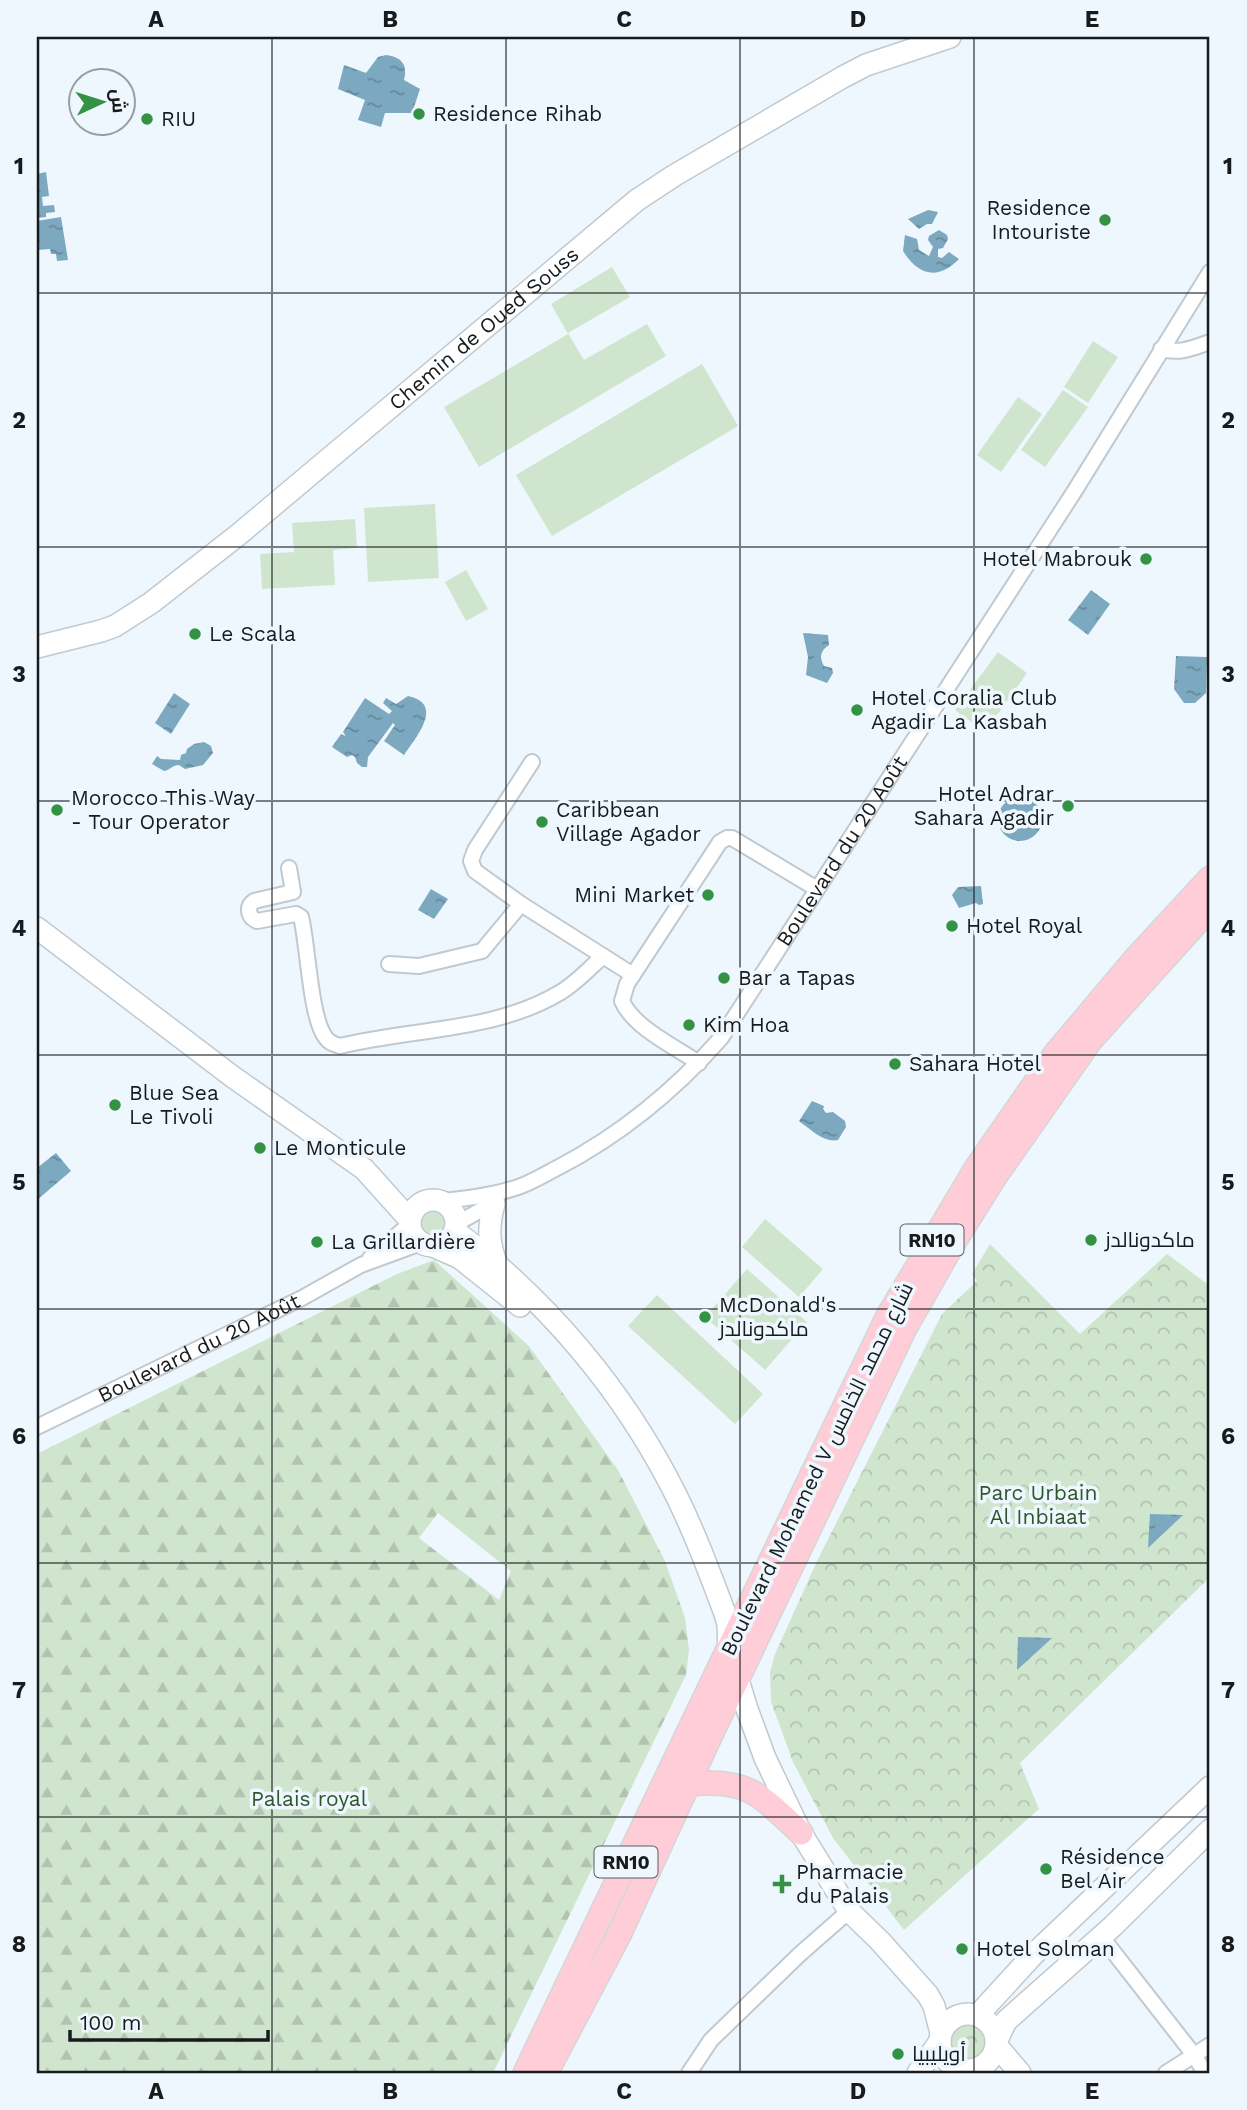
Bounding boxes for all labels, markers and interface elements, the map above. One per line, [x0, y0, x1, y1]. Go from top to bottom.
text: A [148, 6, 164, 33]
text: B [382, 6, 398, 33]
text: C [616, 6, 632, 33]
text: D [850, 6, 866, 33]
text: E [1085, 6, 1099, 33]
north arrow [66, 66, 136, 136]
text: ش [106, 88, 131, 114]
place label: Residence Rihab [433, 101, 602, 126]
place label: RIU [161, 106, 196, 131]
marker: Residence Rihab [411, 106, 427, 122]
marker: RIU [139, 111, 155, 127]
text: 1 [14, 153, 24, 180]
text: 1 [1223, 153, 1233, 180]
place label: Residence Intouriste [986, 195, 1091, 244]
marker: Residence Intouriste [1097, 212, 1113, 228]
street label: Chemin de Oued Souss [384, 241, 584, 415]
text: 2 [12, 407, 26, 434]
text: 2 [1221, 407, 1235, 434]
place label: Hotel Mabrouk [982, 546, 1132, 571]
marker: Hotel Mabrouk [1138, 551, 1154, 567]
place label: Le Scala [209, 621, 296, 646]
marker: Le Scala [187, 626, 203, 642]
text: 3 [12, 661, 26, 688]
text: 3 [1221, 661, 1235, 688]
place label: Hotel Coralia Club Agadir La Kasbah [871, 685, 1057, 734]
marker: Hotel Coralia Club Agadir La Kasbah [849, 702, 865, 718]
street label: Boulevard du 20 Août [771, 751, 912, 951]
place label: Hotel Adrar Sahara Agadir [914, 781, 1054, 830]
place label: Morocco This Way - Tour Operator [71, 785, 255, 834]
place label: Caribbean Village Agador [556, 797, 701, 846]
marker: Hotel Adrar Sahara Agadir [1060, 798, 1076, 814]
marker: Morocco This Way - Tour Operator [49, 802, 65, 818]
marker: Caribbean Village Agador [534, 814, 550, 830]
place label: Mini Market [574, 882, 694, 907]
marker: Mini Market [700, 887, 716, 903]
place label: Hotel Royal [966, 913, 1083, 938]
text: 4 [12, 915, 27, 942]
text: 4 [1221, 915, 1236, 942]
marker: Hotel Royal [944, 918, 960, 934]
place label: Bar a Tapas [738, 965, 855, 990]
marker: Bar a Tapas [716, 970, 732, 986]
place label: Kim Hoa [703, 1012, 789, 1037]
marker: Kim Hoa [681, 1017, 697, 1033]
place label: Sahara Hotel [909, 1051, 1041, 1076]
marker: Sahara Hotel [887, 1056, 903, 1072]
place label: Blue Sea Le Tivoli [129, 1080, 219, 1129]
marker: Blue Sea Le Tivoli [107, 1097, 123, 1113]
place label: Le Monticule [274, 1135, 406, 1160]
marker: Le Monticule [252, 1140, 268, 1156]
text: 5 [12, 1169, 26, 1196]
text: 5 [1221, 1169, 1235, 1196]
road number: RN10 [900, 1224, 964, 1256]
place label: ماكدونالدز [1104, 1227, 1195, 1252]
place label: La Grillardière [331, 1229, 476, 1254]
marker: ماكدونالدز [1083, 1232, 1099, 1248]
marker: La Grillardière [309, 1234, 325, 1250]
street label: Boulevard Mohamed V شارع محمد الخامس [715, 1278, 920, 1660]
street label: Boulevard du 20 Août [93, 1288, 304, 1408]
place label: McDonald's ماكدونالدز [718, 1292, 836, 1341]
marker: McDonald's ماكدونالدز [697, 1309, 713, 1325]
text: 6 [12, 1423, 26, 1450]
text: 6 [1221, 1423, 1235, 1450]
park label: Parc Urbain Al Inbiaat [979, 1480, 1097, 1529]
text: 7 [12, 1677, 26, 1704]
text: 7 [1221, 1677, 1235, 1704]
park label: Palais royal [251, 1786, 368, 1811]
place label: Résidence Bel Air [1060, 1844, 1165, 1893]
road number: RN10 [594, 1846, 658, 1878]
place label: Pharmacie du Palais [796, 1859, 904, 1908]
marker: Résidence Bel Air [1038, 1861, 1054, 1877]
marker: Pharmacie du Palais [774, 1876, 790, 1892]
text: 8 [12, 1931, 26, 1958]
text: 8 [1221, 1931, 1235, 1958]
place label: Hotel Solman [976, 1936, 1115, 1961]
marker: Hotel Solman [954, 1941, 970, 1957]
scale bar [70, 1998, 268, 2042]
text: 100 m [80, 2010, 142, 2035]
place label: أويليبيا [912, 2041, 966, 2066]
marker: أويليبيا [890, 2046, 906, 2062]
text: A [148, 2078, 164, 2105]
text: B [382, 2078, 398, 2105]
text: C [616, 2078, 632, 2105]
text: D [850, 2078, 866, 2105]
text: E [1085, 2078, 1099, 2105]

